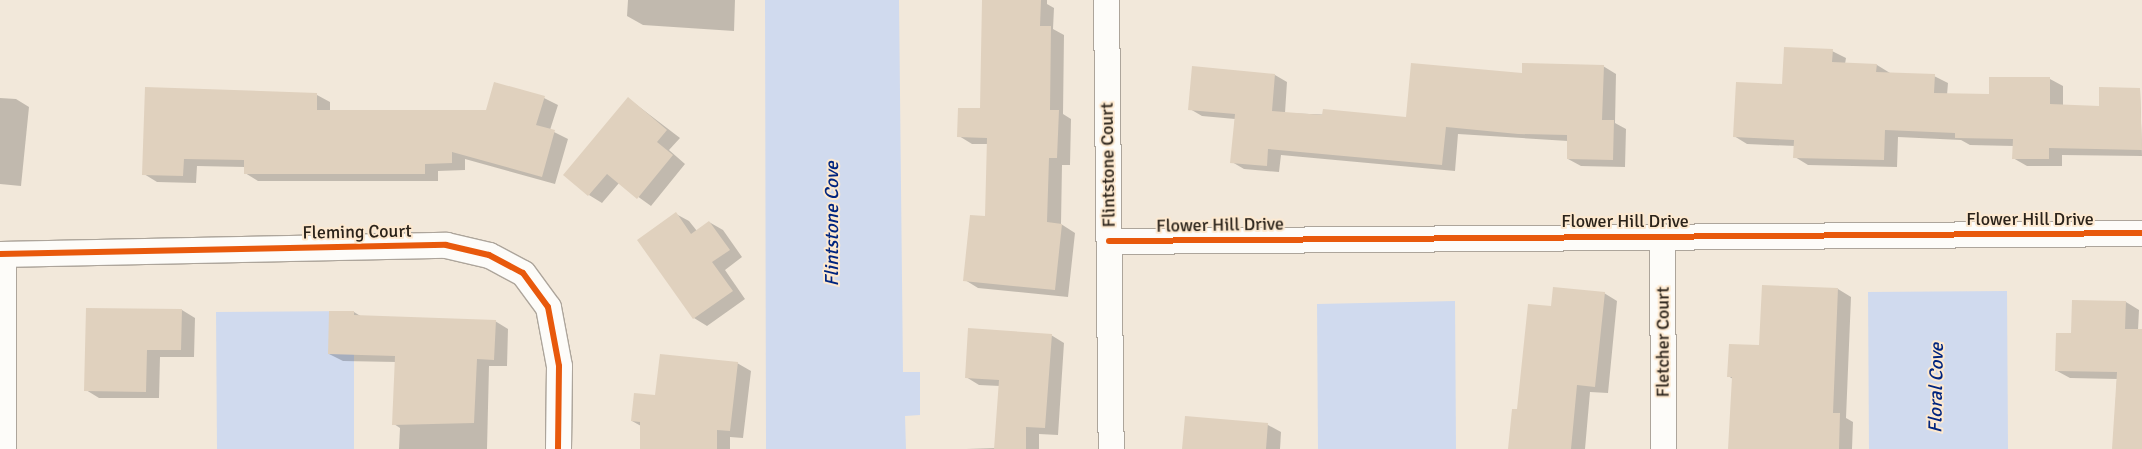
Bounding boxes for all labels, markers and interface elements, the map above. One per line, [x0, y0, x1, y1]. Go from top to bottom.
street label: Flintstone Court [1096, 102, 1120, 228]
water label: Flintstone Cove [822, 161, 844, 287]
street label: Flower Hill Drive [1966, 208, 2094, 230]
street label: Flower Hill Drive [1561, 210, 1689, 232]
street label: Flower Hill Drive [1156, 213, 1284, 237]
street label: Fleming Court [302, 220, 412, 244]
street label: Fletcher Court [1652, 287, 1674, 397]
water label: Floral Cove [1925, 343, 1949, 433]

